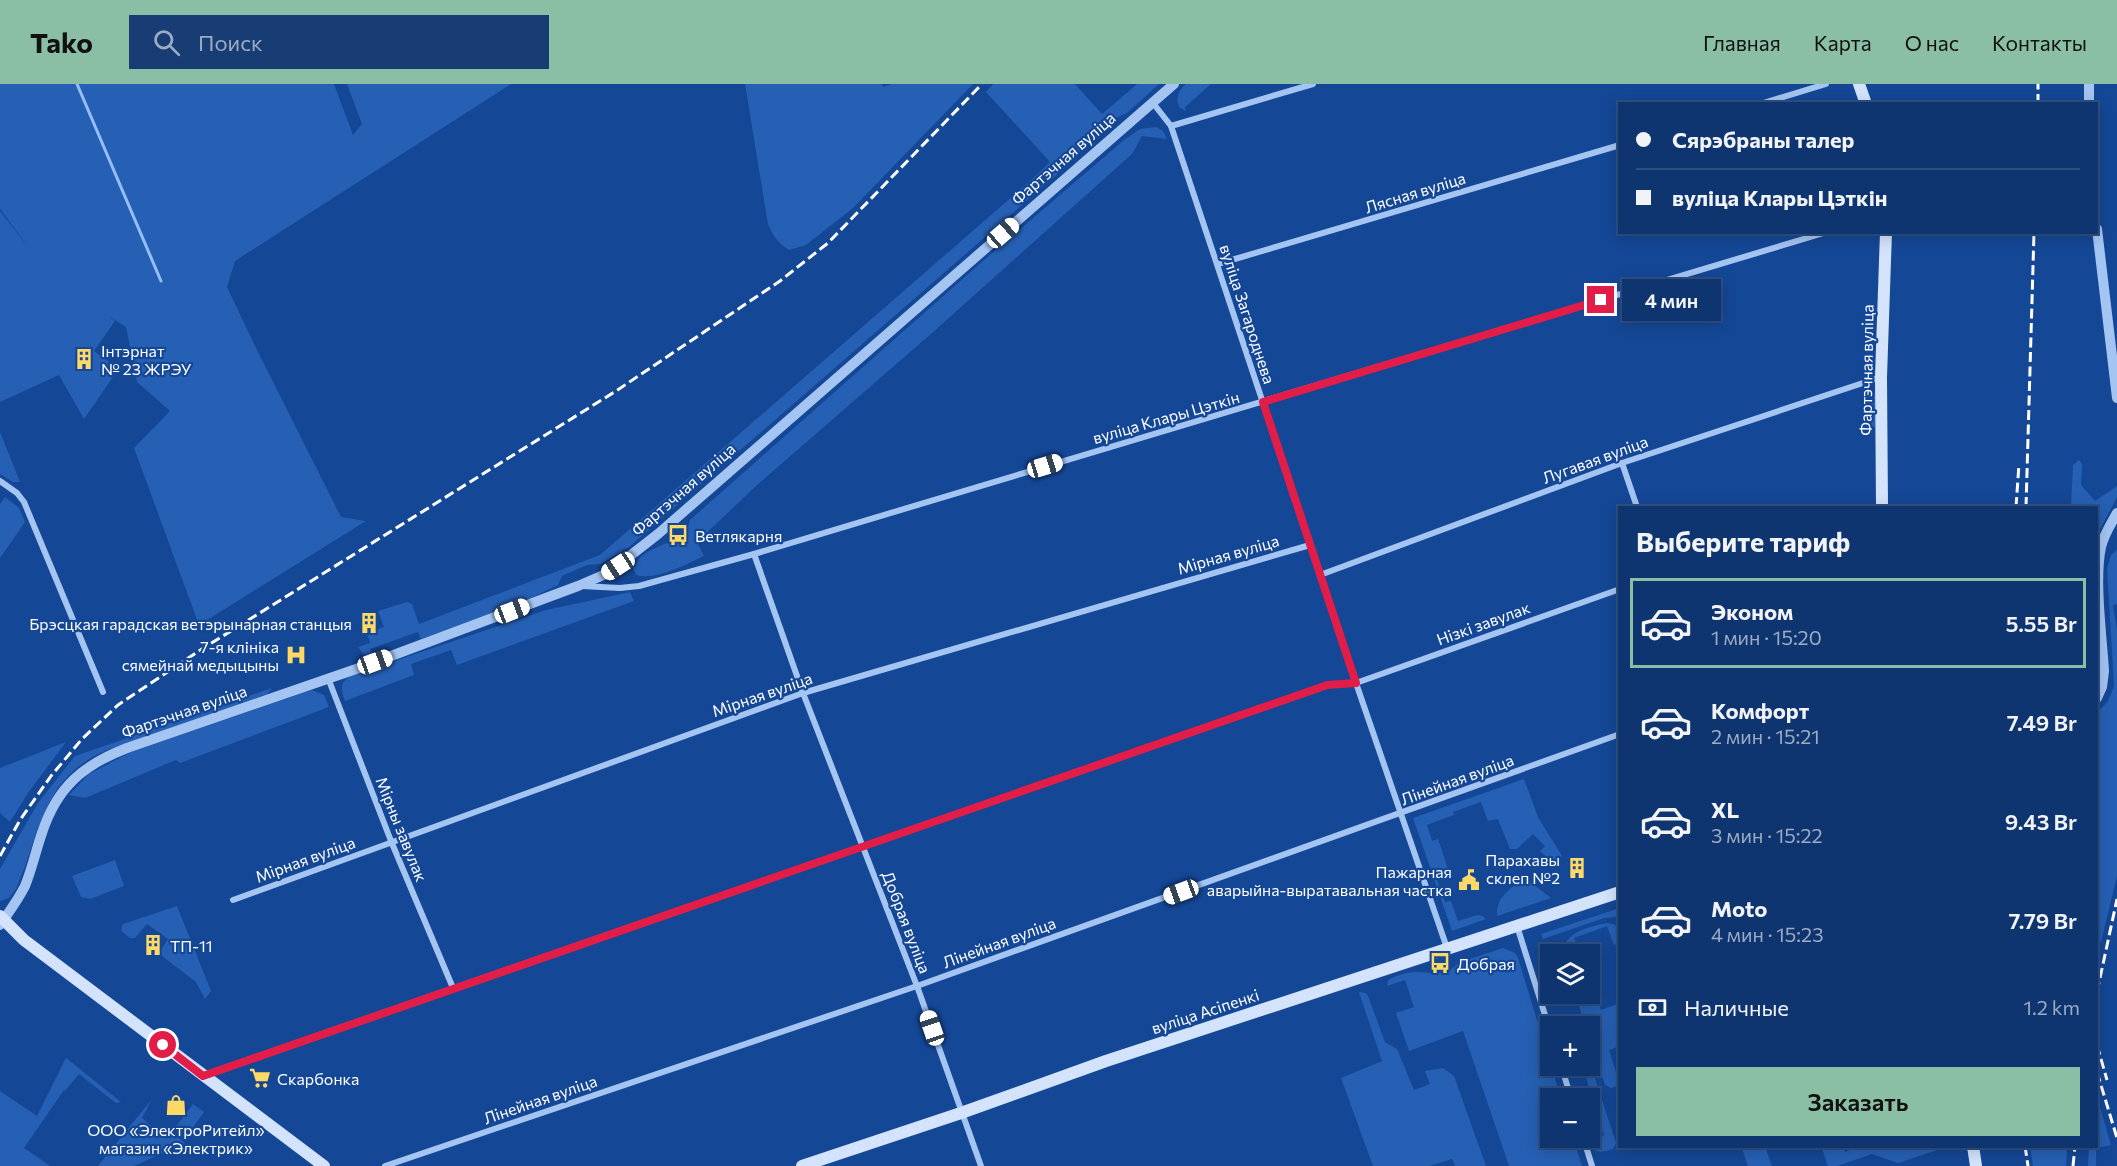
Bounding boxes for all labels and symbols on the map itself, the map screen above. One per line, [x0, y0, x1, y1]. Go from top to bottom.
street label: Фартэчная вуліца [1007, 108, 1119, 208]
street label: Лясная вуліца [1362, 168, 1468, 216]
car [984, 214, 1022, 252]
street label: вуліца Загароднева [1216, 242, 1280, 386]
callout: 4 мин [1622, 279, 1721, 321]
route end [1587, 286, 1614, 313]
street label: Фартэчная вуліца [1855, 304, 1877, 436]
place label: Інтэрнат № 23 ЖРЭУ [101, 341, 192, 378]
building icon: Інтэрнат № 23 ЖРЭУ [72, 347, 96, 371]
street label: вуліца Клары Цэткін [1090, 387, 1242, 447]
street label: Лугавая вуліца [1540, 431, 1650, 487]
street label: Фартэчная вуліца [627, 439, 739, 539]
car [1025, 452, 1065, 480]
bus stop icon: Ветлякарня [666, 523, 690, 547]
place label: Ветлякарня [695, 526, 782, 545]
street label: Мірная вуліца [1175, 530, 1281, 578]
car [598, 549, 638, 583]
car [492, 596, 532, 626]
street label: Нізкі завулак [1434, 597, 1533, 649]
building icon: Брэсцкая гарадская ветэрынарная станцыя [357, 611, 381, 635]
place label: Брэсцкая гарадская ветэрынарная станцыя [29, 614, 352, 633]
place label: 7-я клініка сямейнай медыцыны [122, 637, 279, 674]
hospital icon: 7-я клініка сямейнай медыцыны [284, 643, 308, 667]
car [355, 647, 395, 677]
street label: Мірная вуліца [709, 668, 815, 720]
street label: Фартэчная вуліца [119, 681, 249, 741]
street label: Лінейная вуліца [1398, 750, 1516, 808]
street label: Мірны завулак [372, 774, 432, 884]
street label: Мірная вуліца [253, 832, 357, 886]
place label: Парахавы склеп №2 [1485, 850, 1560, 887]
building icon: Парахавы склеп №2 [1565, 856, 1589, 880]
place label: Пажарная аварыйна-выратавальная частка [1207, 862, 1452, 899]
street label: Добрая вуліца [879, 868, 935, 976]
public building icon: Пажарная аварыйна-выратавальная частка [1457, 868, 1481, 892]
car [1161, 877, 1201, 907]
street label: Лінейная вуліца [940, 913, 1058, 971]
building icon: ТП-11 [141, 933, 165, 957]
place label: ТП-11 [170, 936, 213, 955]
bus stop icon: Добрая [1428, 951, 1452, 975]
place label: Добрая [1457, 954, 1515, 973]
street label: вуліца Асіпенкі [1149, 985, 1261, 1037]
car [918, 1008, 946, 1048]
route start [149, 1031, 176, 1058]
supermarket icon: Скарбонка [248, 1066, 272, 1090]
place label: Скарбонка [277, 1069, 359, 1088]
street label: Лінейная вуліца [481, 1071, 599, 1127]
shop icon: ООО «ЭлектроРитейл» магазин «Электрик» [164, 1093, 188, 1117]
place label: ООО «ЭлектроРитейл» магазин «Электрик» [87, 1120, 265, 1157]

